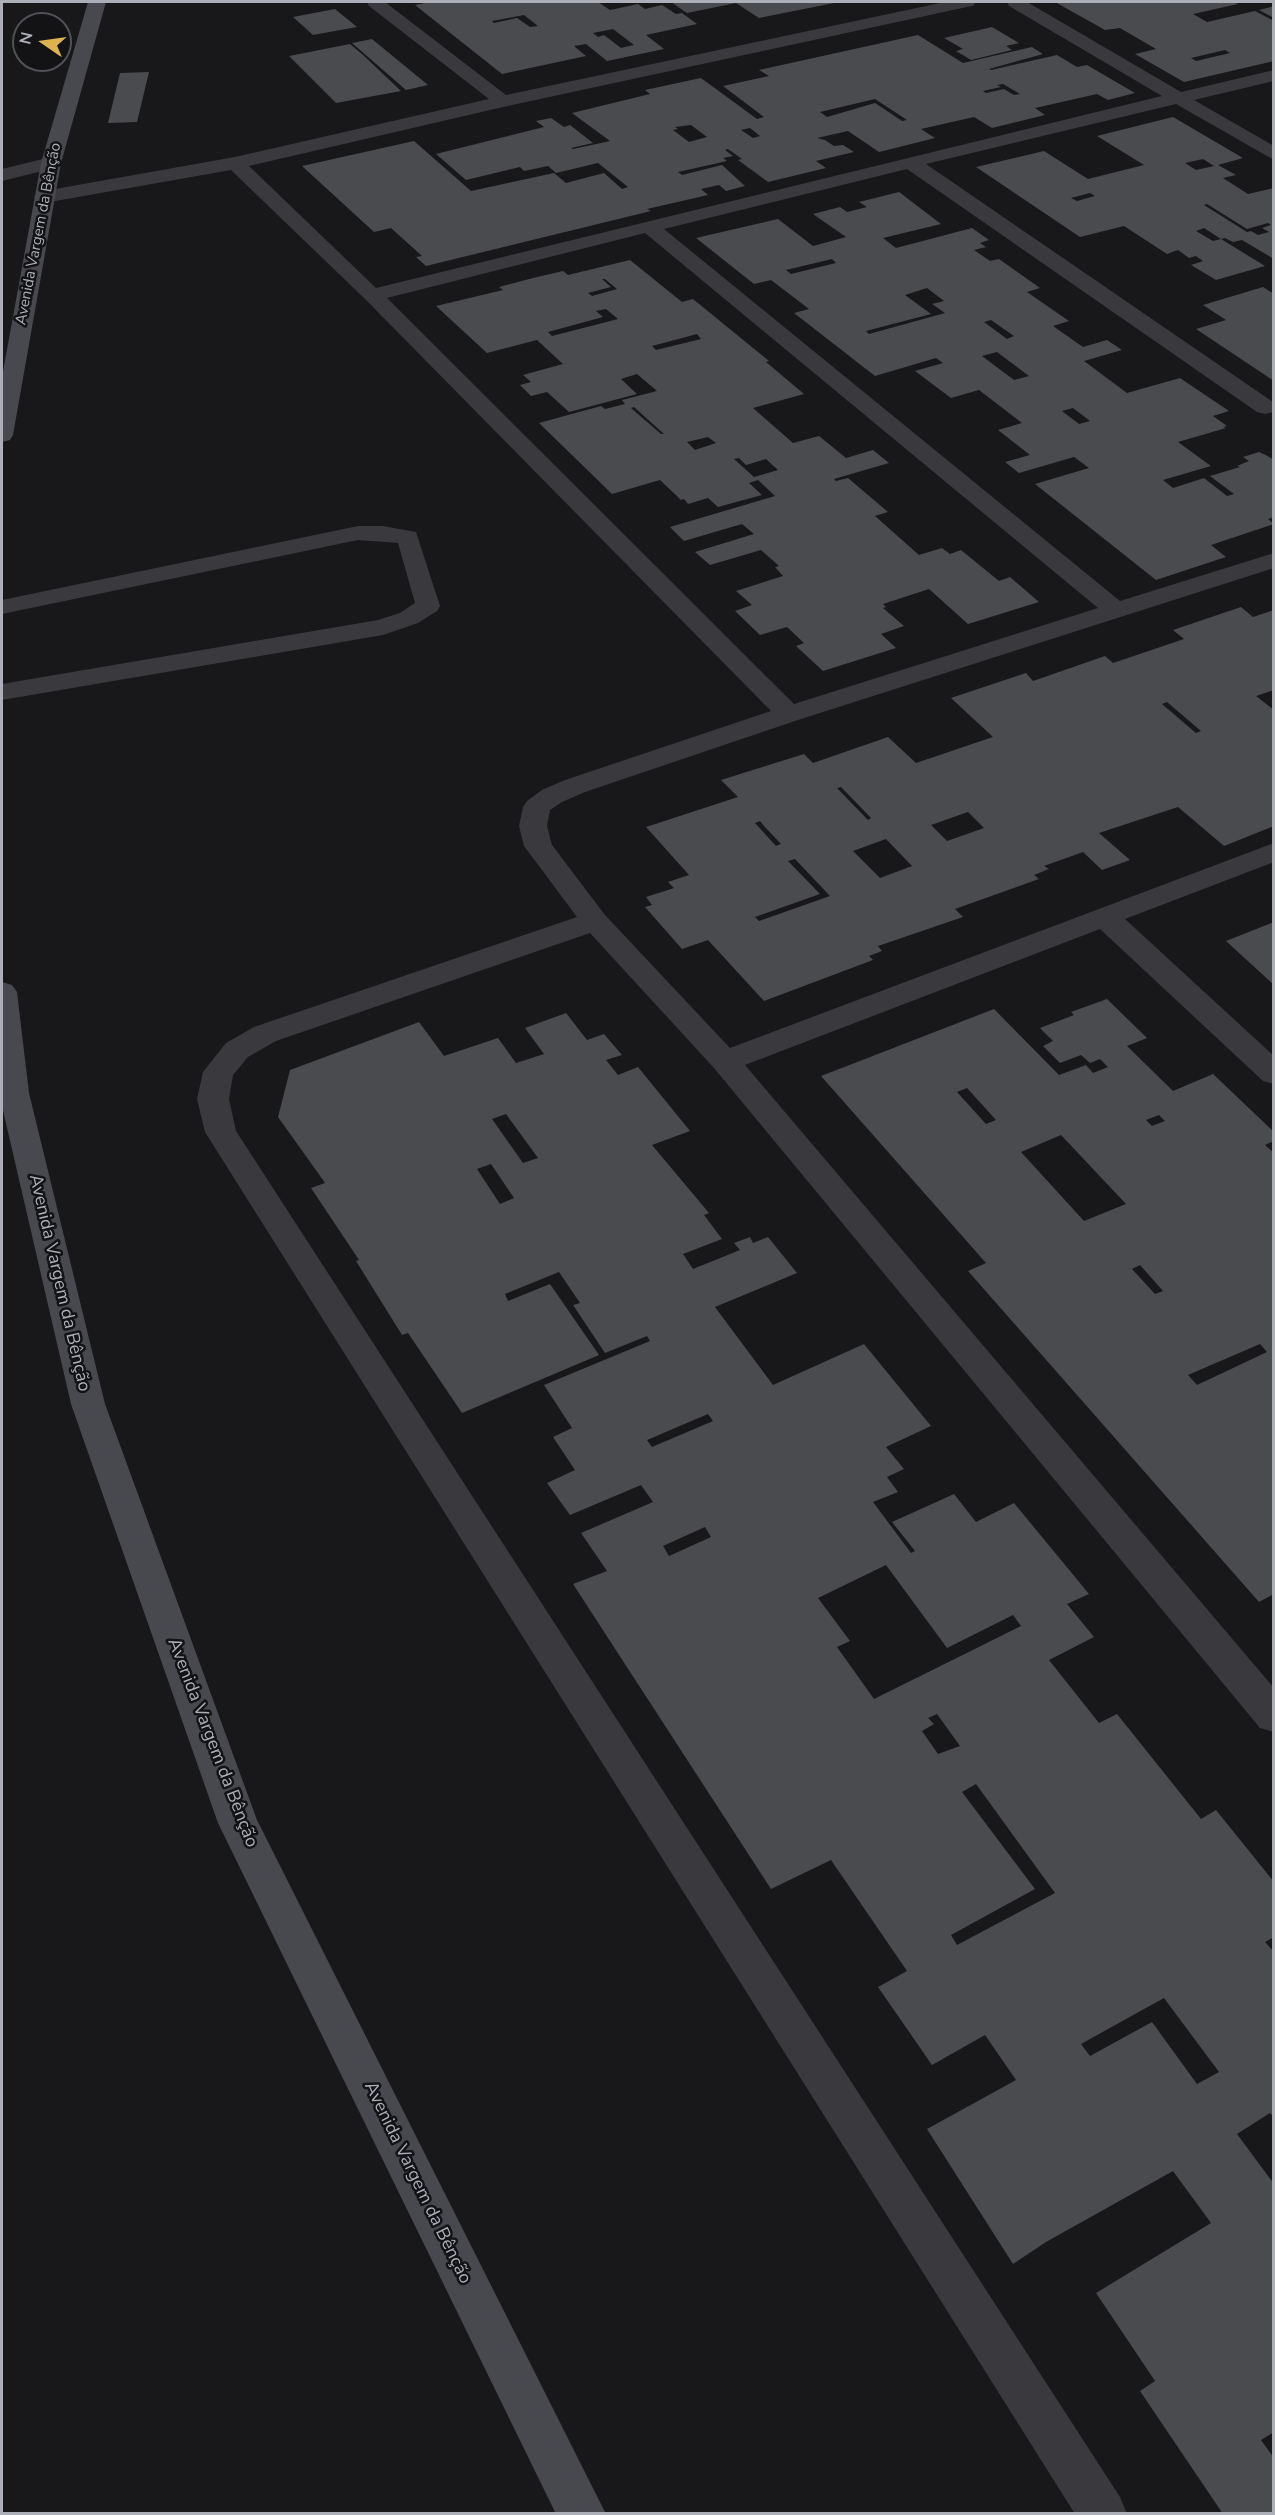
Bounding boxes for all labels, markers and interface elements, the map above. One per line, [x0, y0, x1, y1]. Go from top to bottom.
north arrow [12, 12, 72, 72]
text: N [14, 30, 38, 47]
street label: Avenida Vargem da Bênção [12, 141, 66, 327]
street label: Avenida Vargem da Bênção [23, 1172, 95, 1394]
street label: Avenida Vargem da Bênção [162, 1635, 262, 1851]
street label: Avenida Vargem da Bênção [359, 2078, 475, 2288]

